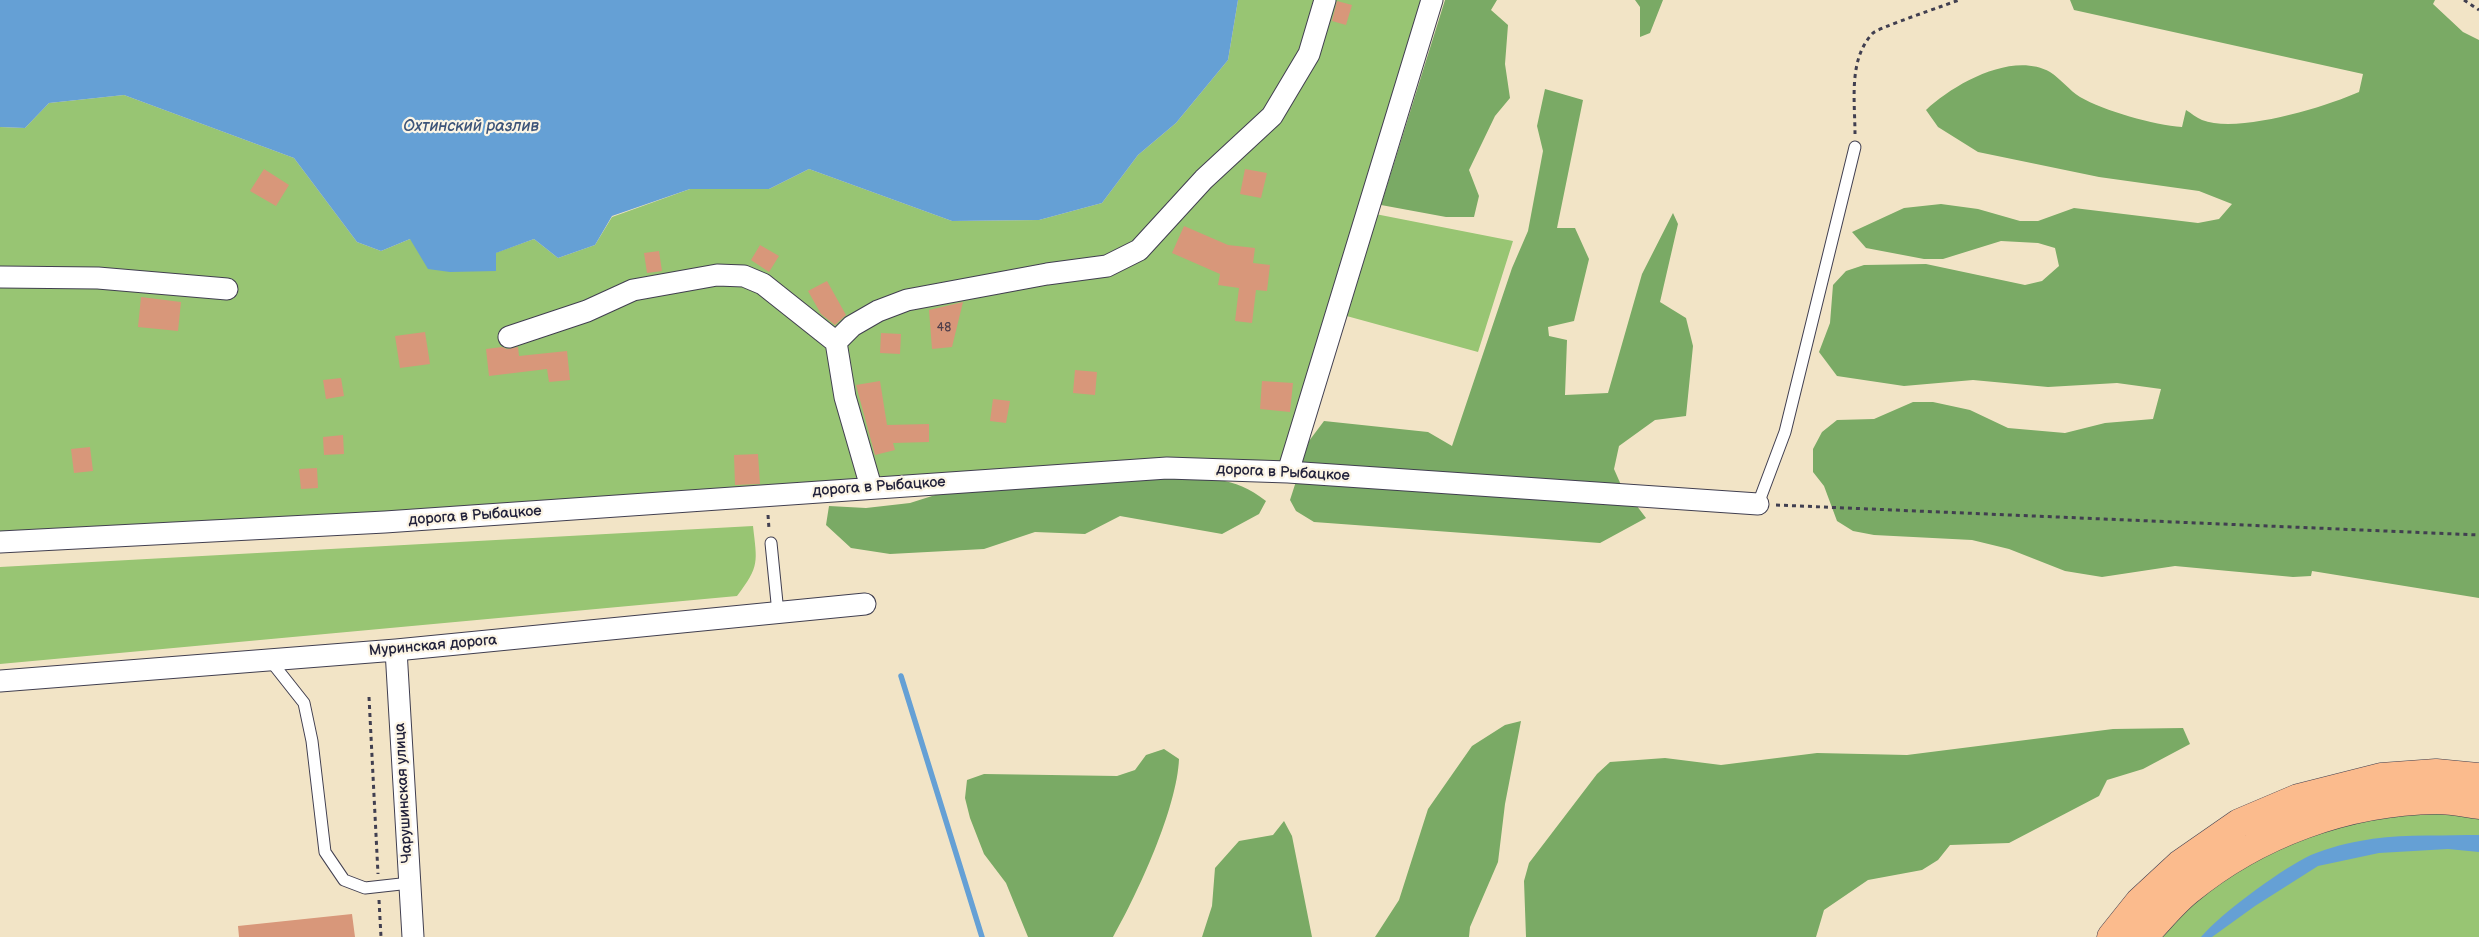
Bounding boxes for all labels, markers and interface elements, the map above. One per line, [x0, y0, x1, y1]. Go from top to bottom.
water label: Охтинский разлив [403, 117, 539, 137]
house number: 48 [937, 321, 951, 335]
street label: дорога в Рыбацкое [1216, 461, 1350, 485]
street label: дорога в Рыбацкое [812, 473, 946, 501]
street label: дорога в Рыбацкое [408, 502, 542, 530]
street label: Муринская дорога [368, 631, 498, 661]
street label: Чарушинская улица [391, 722, 417, 864]

